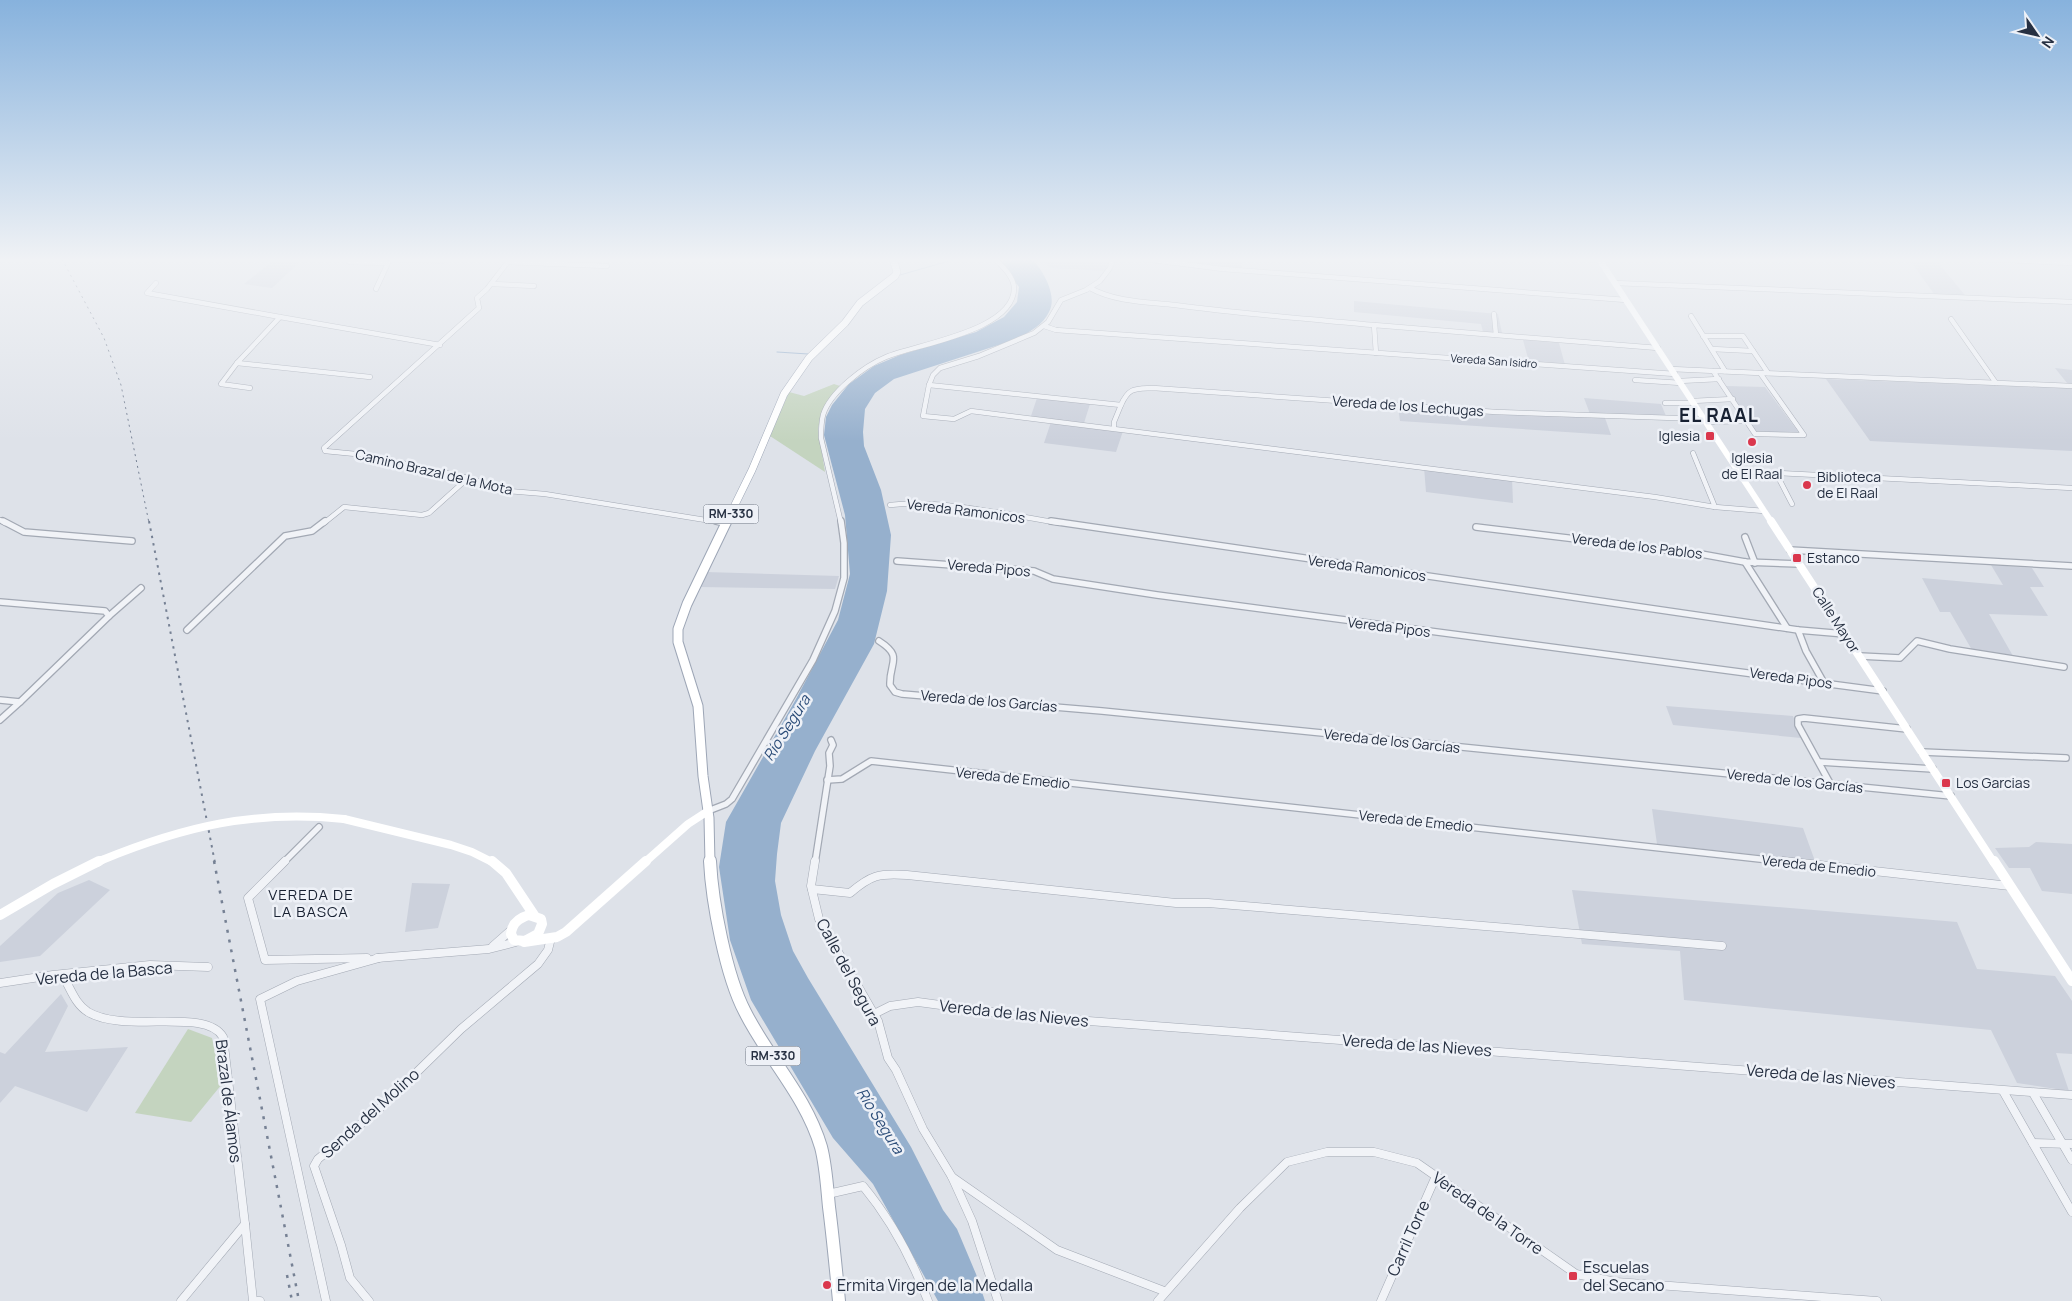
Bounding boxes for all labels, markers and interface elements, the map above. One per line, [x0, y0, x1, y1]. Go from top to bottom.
north arrow [2012, 10, 2062, 60]
text: N [2038, 33, 2059, 52]
street label: Vereda San Isidro [1450, 350, 1538, 371]
street label: Vereda de los Lechugas [1332, 391, 1484, 420]
district label: EL RAAL [1679, 402, 1759, 428]
place label: Iglesia [1659, 426, 1700, 445]
marker: Iglesia [1704, 430, 1716, 442]
marker: Iglesia de El Raal [1746, 436, 1758, 448]
street label: Camino Brazal de la Mota [354, 444, 515, 499]
place label: Iglesia de El Raal [1722, 448, 1782, 483]
place label: Biblioteca de El Raal [1817, 467, 1881, 502]
marker: Biblioteca de El Raal [1801, 479, 1813, 491]
street label: Vereda Ramonicos [906, 494, 1026, 527]
road number: RM-330 [704, 504, 758, 524]
street label: Vereda de los Pablos [1571, 528, 1704, 563]
place label: Estanco [1807, 548, 1860, 567]
street label: Vereda Ramonicos [1307, 550, 1427, 585]
marker: Estanco [1791, 552, 1803, 564]
street label: Vereda Pipos [947, 554, 1031, 581]
street label: Calle Mayor [1808, 583, 1865, 656]
street label: Vereda Pipos [1347, 612, 1432, 641]
street label: Vereda Pipos [1748, 662, 1834, 693]
street label: Vereda de los Garcías [920, 685, 1058, 716]
water label: Río Segura [758, 690, 815, 765]
street label: Vereda de los Garcías [1323, 724, 1461, 757]
street label: Vereda de Emedio [955, 762, 1071, 793]
street label: Vereda de los Garcías [1726, 764, 1864, 797]
place label: Los Garcias [1956, 773, 2030, 792]
marker: Los Garcias [1940, 777, 1952, 789]
street label: Vereda de Emedio [1358, 805, 1474, 836]
street label: Vereda de Emedio [1761, 850, 1877, 881]
district label: VEREDA DE LA BASCA [268, 884, 354, 922]
street label: Calle del Segura [811, 914, 887, 1030]
street label: Vereda de la Basca [35, 956, 173, 990]
street label: Vereda de las Nieves [938, 994, 1090, 1032]
street label: Vereda de las Nieves [1341, 1029, 1493, 1061]
street label: Brazal de Álamos [211, 1038, 247, 1164]
road number: RM-330 [746, 1046, 800, 1066]
street label: Vereda de las Nieves [1745, 1058, 1897, 1094]
street label: Senda del Molino [316, 1063, 424, 1163]
water label: Río Segura [852, 1084, 909, 1158]
street label: Vereda de la Torre [1428, 1166, 1548, 1260]
street label: Carril Torre [1381, 1197, 1435, 1279]
place label: Escuelas del Secano [1583, 1256, 1665, 1296]
marker: Escuelas del Secano [1567, 1270, 1579, 1282]
place label: Ermita Virgen de la Medalla [837, 1274, 1033, 1296]
marker: Ermita Virgen de la Medalla [821, 1279, 833, 1291]

